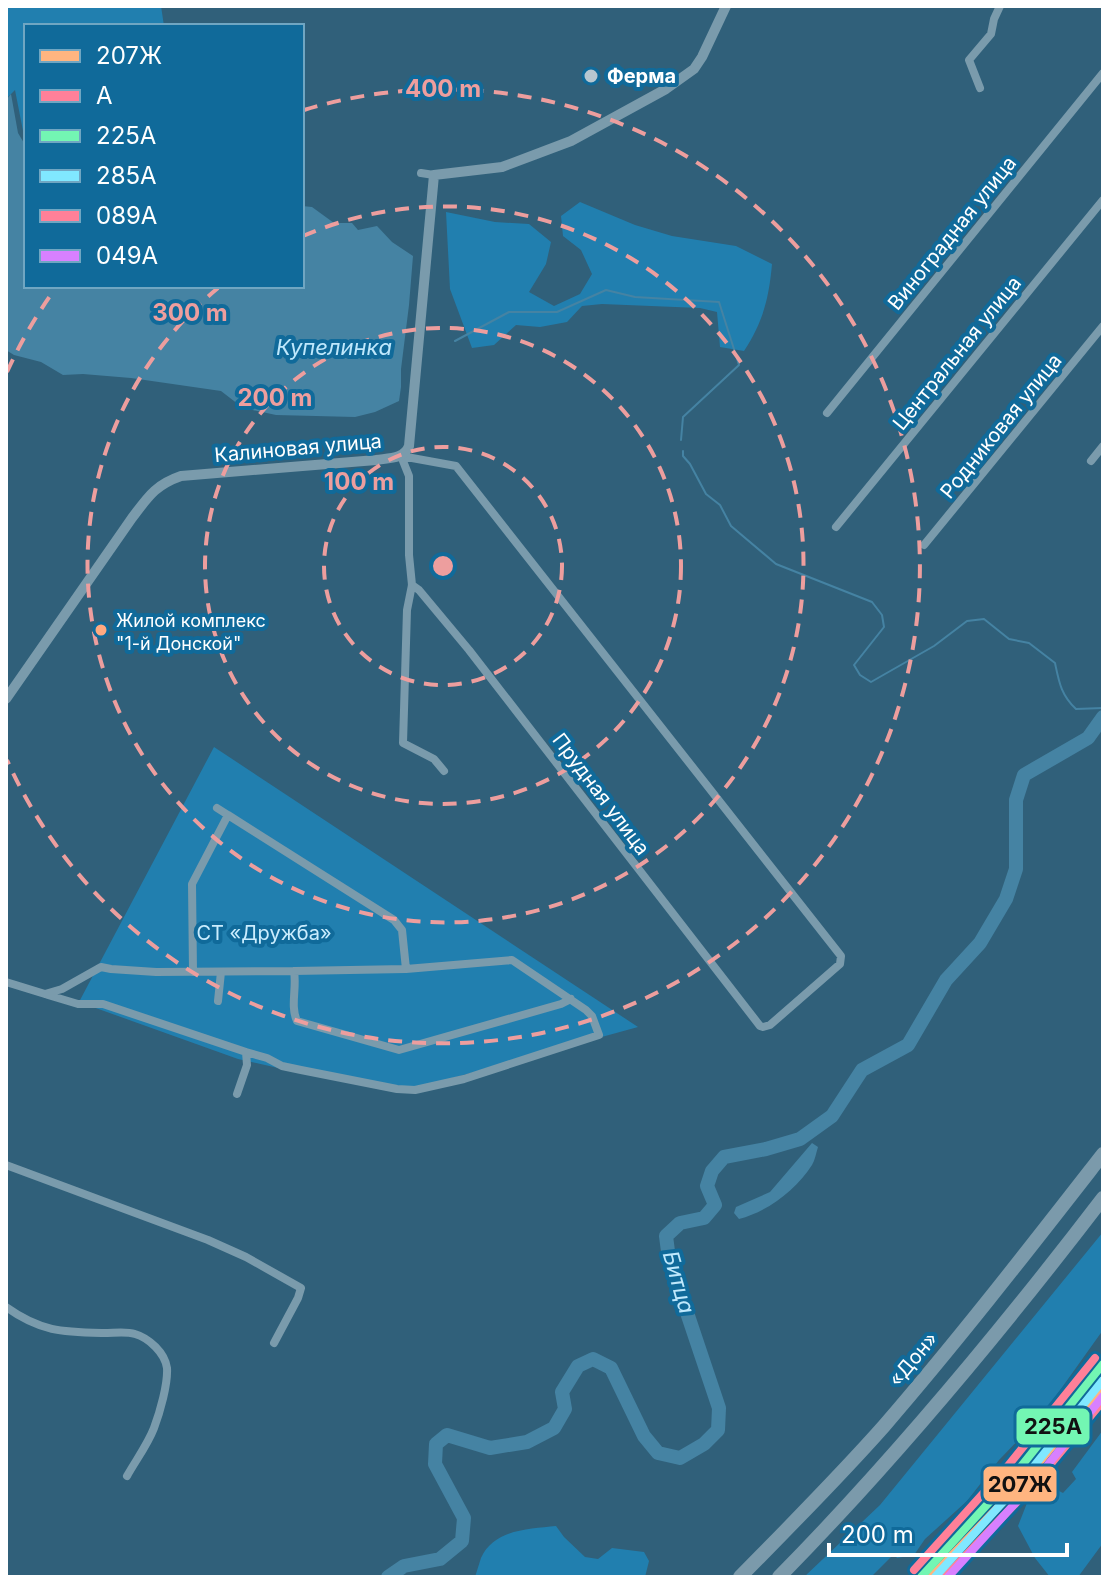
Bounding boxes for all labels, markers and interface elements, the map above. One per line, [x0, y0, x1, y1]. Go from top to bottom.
legend [24, 24, 304, 288]
text: 207Ж [96, 41, 162, 70]
place label: Ферма [607, 64, 676, 88]
marker: Ферма [582, 67, 600, 85]
text: 400 m [405, 74, 481, 103]
text: A [96, 81, 113, 110]
text: 225А [96, 121, 156, 150]
street label: Виноградная улица [883, 151, 1021, 315]
text: 285А [96, 161, 157, 190]
text: 089А [96, 201, 157, 230]
text: 049А [96, 241, 158, 270]
street label: Центральная улица [888, 271, 1026, 435]
text: 300 m [152, 298, 228, 327]
water label: Купелинка [276, 334, 392, 360]
street label: Родниковая улица [935, 349, 1067, 503]
text: 200 m [237, 383, 313, 412]
street label: Калиновая улица [213, 429, 383, 467]
text: 100 m [324, 467, 394, 496]
centre of rings [429, 552, 457, 580]
place label: Жилой комплекс "1-й Донской" [116, 610, 266, 654]
marker: Жилой комплекс "1-й Донской" [93, 622, 109, 638]
street label: Прудная улица [547, 728, 655, 860]
park label: СТ «Дружба» [196, 921, 332, 945]
water label: Битца [658, 1248, 700, 1316]
street label: «Дон» [883, 1327, 943, 1391]
line badge: 225А [1015, 1407, 1091, 1446]
text: 225А [1024, 1413, 1082, 1439]
line badge: 207Ж [982, 1465, 1058, 1503]
text: 207Ж [988, 1471, 1052, 1497]
scale bar [829, 1507, 1067, 1557]
text: 200 m [841, 1520, 914, 1549]

